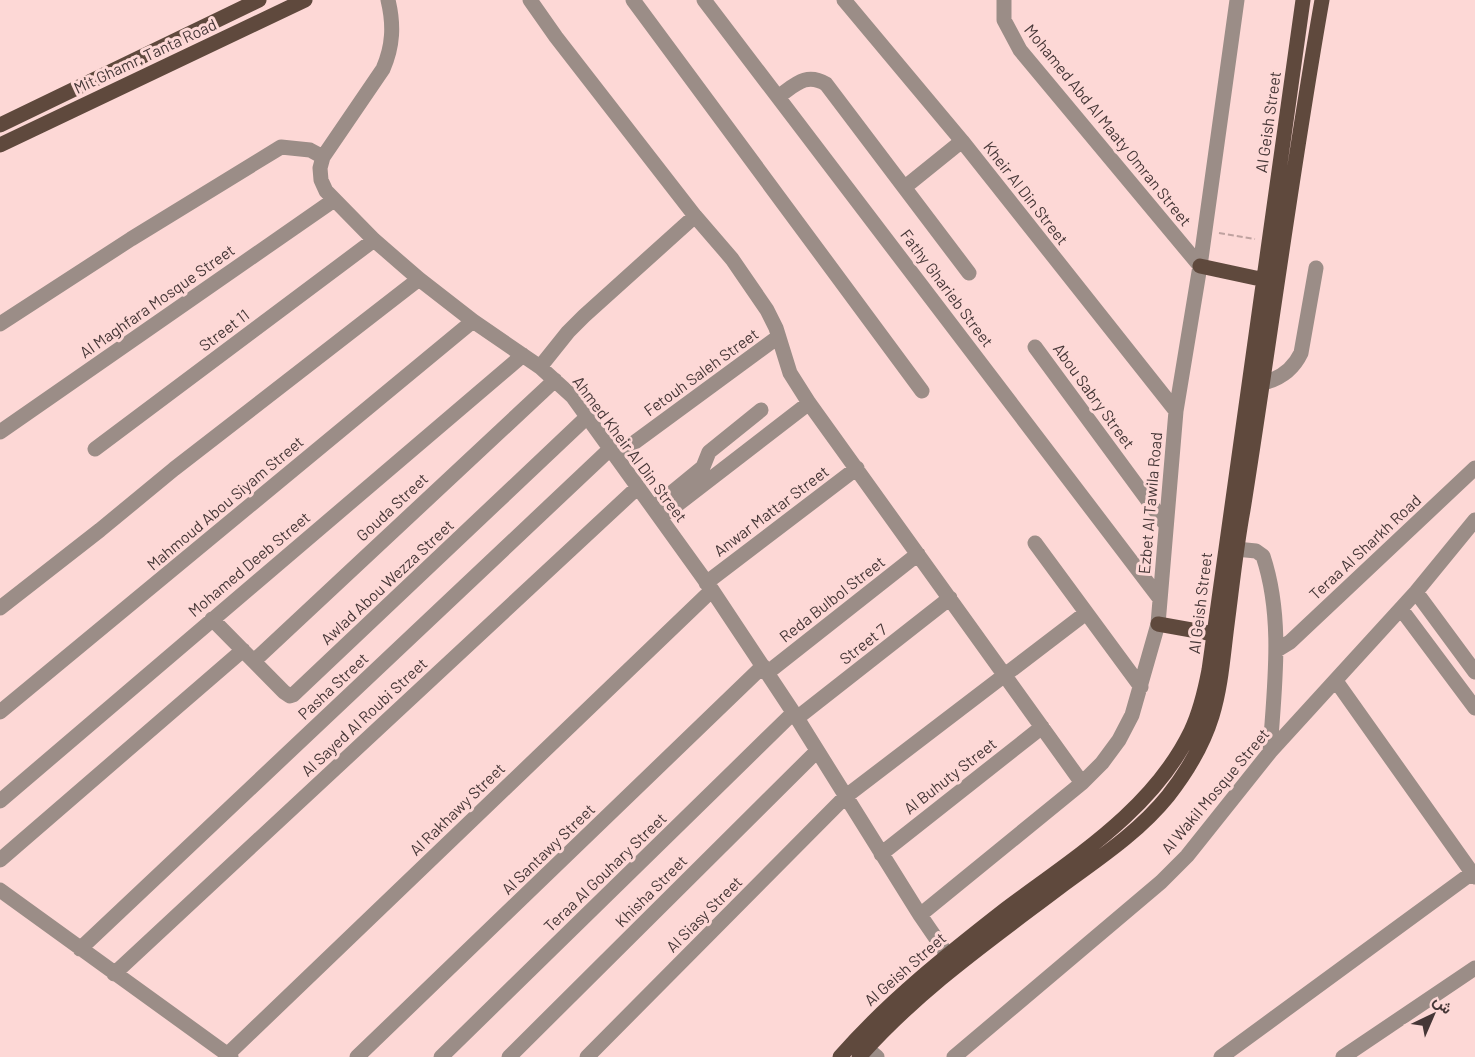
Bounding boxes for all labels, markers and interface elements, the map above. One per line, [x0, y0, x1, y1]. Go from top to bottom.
street label: Mit Ghamr, Tanta Road [70, 14, 219, 97]
street label: Mohamed Abd Al Maaty Omran Street [1021, 20, 1196, 229]
street label: Al Geish Street [1251, 70, 1284, 174]
street label: Kheir Al Din Street [980, 137, 1073, 248]
street label: Fathy Gharieb Street [897, 225, 998, 350]
street label: Al Maghfara Mosque Street [76, 240, 238, 361]
street label: Street 11 [195, 305, 253, 355]
street label: Fetouh Saleh Street [640, 324, 762, 419]
street label: Abou Sabry Street [1050, 339, 1139, 452]
street label: Ahmed Kheir Al Din Street [569, 372, 692, 525]
street label: Ezbet Al Tawila Road [1134, 431, 1165, 575]
street label: Mahmoud Abou Siyam Street [143, 432, 307, 574]
street label: Anwar Mattar Street [710, 461, 832, 560]
street label: Gouda Street [352, 469, 431, 545]
street label: Teraa Al Sharkh Road [1305, 490, 1424, 603]
street label: Mohamed Deeb Street [184, 507, 313, 620]
street label: Awlad Abou Wezza Street [316, 515, 457, 648]
street label: Al Geish Street [1184, 551, 1215, 655]
street label: Reda Bulbol Street [775, 552, 888, 646]
street label: Street 7 [835, 619, 890, 668]
street label: Pasha Street [294, 648, 372, 723]
street label: Al Sayed Al Roubi Street [297, 653, 430, 780]
street label: Al Wakil Mosque Street [1157, 724, 1273, 857]
street label: Al Buhuty Street [900, 734, 1000, 818]
street label: Al Rakhawy Street [405, 758, 508, 859]
street label: Al Santawy Street [497, 799, 598, 898]
street label: Teraa Al Gouhary Street [539, 808, 670, 935]
street label: Khisha Street [611, 851, 691, 931]
street label: Al Siasy Street [662, 872, 746, 956]
street label: Al Geish Street [860, 928, 949, 1009]
north arrow [1403, 985, 1463, 1045]
text: ش [1430, 990, 1457, 1018]

